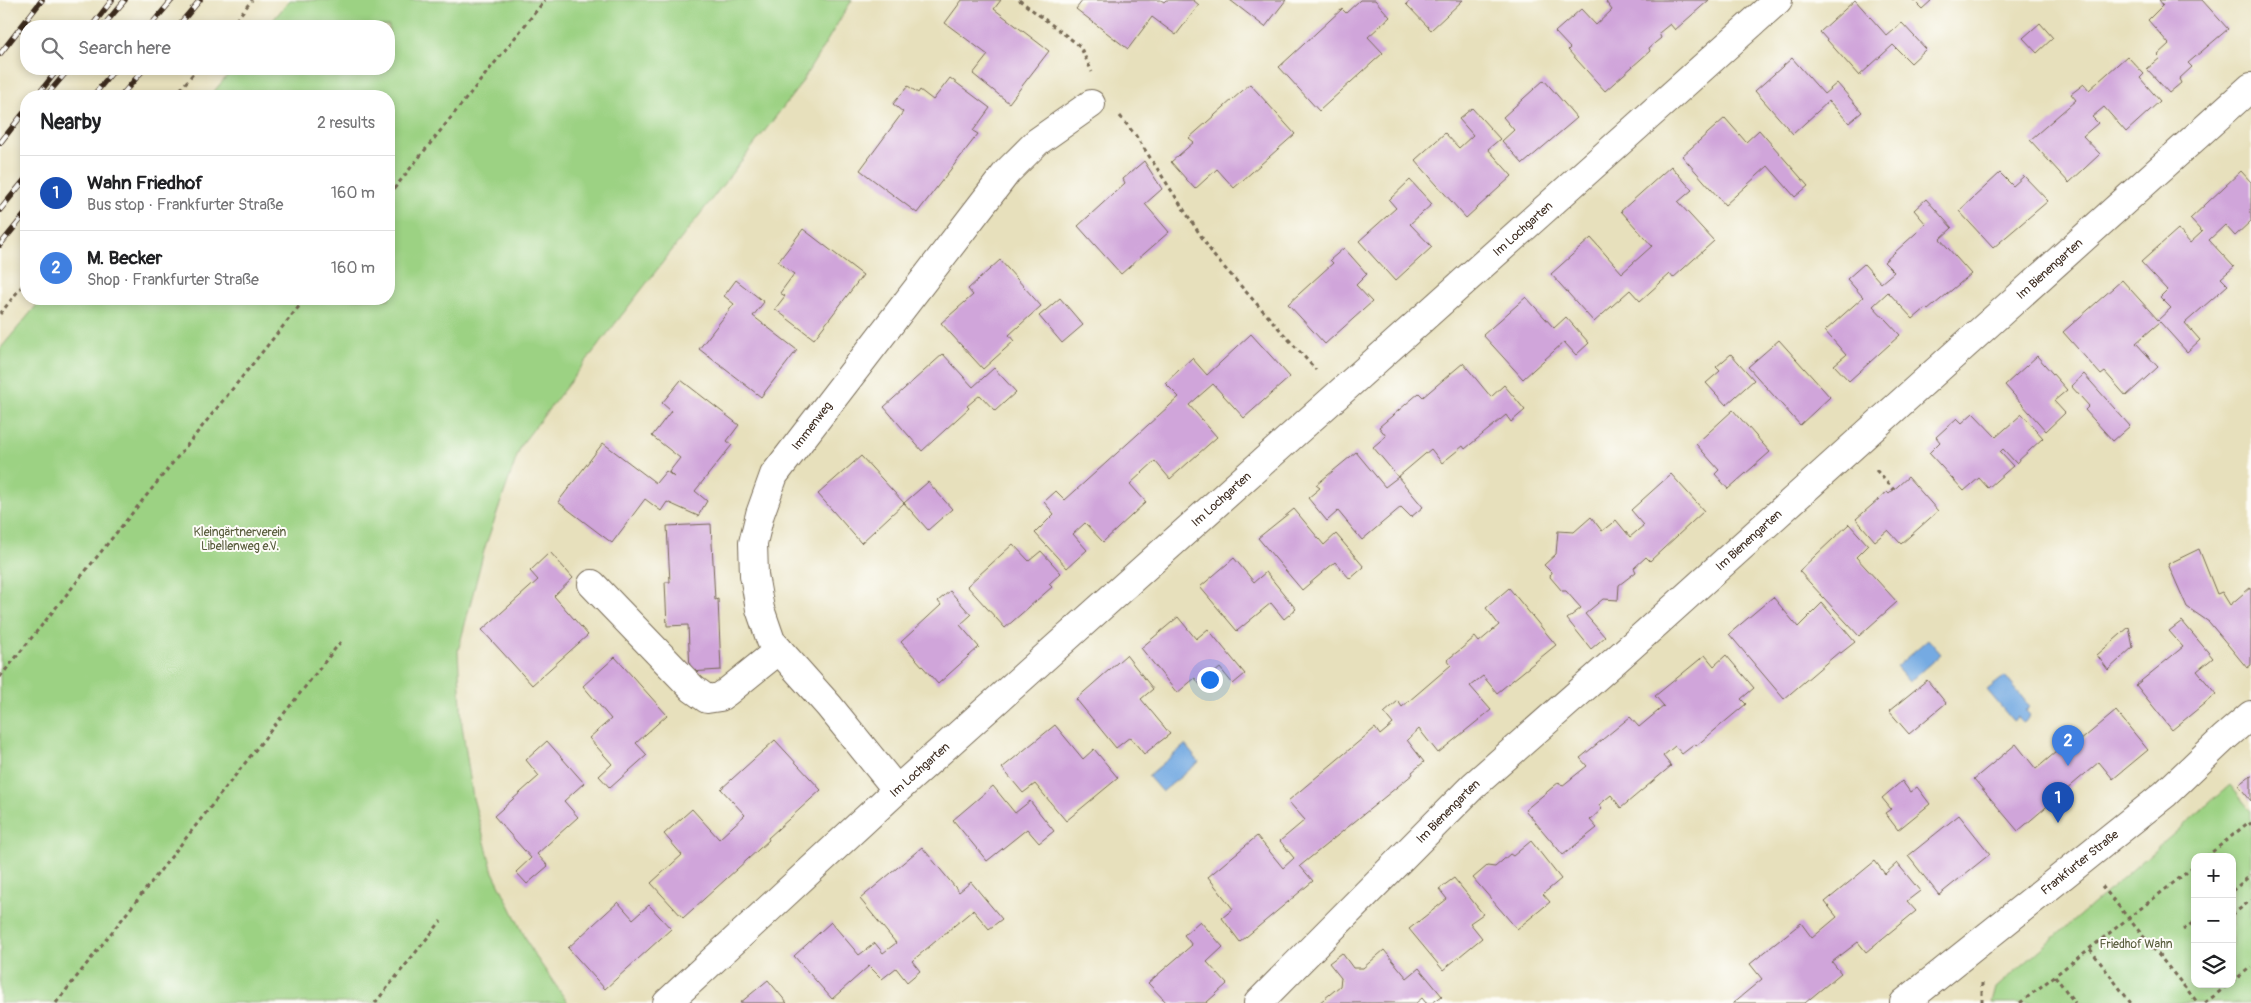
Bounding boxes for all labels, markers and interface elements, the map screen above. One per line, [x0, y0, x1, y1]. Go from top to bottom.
search box [20, 20, 395, 75]
icon: search [38, 34, 66, 62]
text: Search here [78, 36, 171, 60]
text: Nearby [40, 109, 101, 136]
text: 2 results [317, 113, 375, 133]
text: Wahn Friedhof [87, 171, 203, 195]
text: 1 [53, 183, 59, 203]
text: 160 m [331, 183, 375, 203]
text: Bus stop · Frankfurter Straße [87, 195, 283, 215]
street label: Im Lochgarten [1490, 198, 1556, 259]
street label: Im Bienengarten [2013, 235, 2086, 302]
text: M. Becker [87, 246, 162, 270]
text: 2 [52, 258, 60, 278]
text: 160 m [331, 258, 375, 278]
text: Shop · Frankfurter Straße [87, 270, 259, 290]
street label: Immenweg [788, 398, 835, 453]
street label: Im Lochgarten [1188, 469, 1254, 530]
street label: Im Bienengarten [1713, 506, 1785, 574]
park label: Kleingärtnerverein Libellenweg e.V. [194, 525, 287, 554]
your location [1197, 667, 1223, 693]
pin: 2 [2052, 725, 2084, 766]
street label: Im Lochgarten [887, 739, 953, 800]
street label: Im Bienengarten [1413, 776, 1483, 846]
pin: 1 [2042, 782, 2074, 823]
street label: Frankfurter Straße [2038, 827, 2122, 898]
map controls [2191, 853, 2236, 988]
button: + [2191, 853, 2236, 898]
button: − [2191, 898, 2236, 943]
park label: Friedhof Wahn [2099, 937, 2173, 952]
button: layers [2191, 943, 2236, 988]

